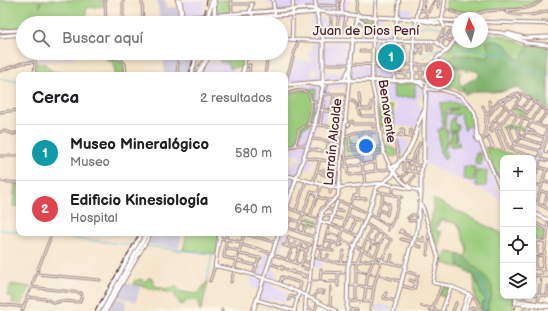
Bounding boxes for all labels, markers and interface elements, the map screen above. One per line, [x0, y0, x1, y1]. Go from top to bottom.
north arrow [452, 12, 488, 48]
search box [16, 16, 288, 60]
street label: Juan de Dios Pení [313, 23, 420, 39]
icon: search [30, 27, 52, 49]
text: Buscar aquí [62, 29, 143, 48]
pin: 1 [378, 42, 404, 72]
pin: 2 [426, 59, 452, 89]
street label: Benavente [375, 78, 399, 144]
text: Cerca [32, 88, 79, 108]
text: 2 resultados [200, 90, 272, 106]
street label: Larraín Alcalde [320, 97, 346, 187]
text: Museo Mineralógico [70, 135, 209, 154]
your location [356, 136, 376, 156]
text: 1 [42, 145, 48, 161]
text: 580 m [235, 145, 272, 161]
text: Museo [70, 154, 110, 170]
map controls [500, 155, 536, 299]
button: + [500, 155, 536, 191]
text: Edificio Kinesiología [70, 191, 208, 210]
button: − [500, 191, 536, 227]
text: 2 [41, 201, 49, 217]
text: 640 m [234, 201, 272, 217]
text: Hospital [70, 210, 118, 226]
button: locate [500, 227, 536, 263]
button: layers [500, 263, 536, 299]

